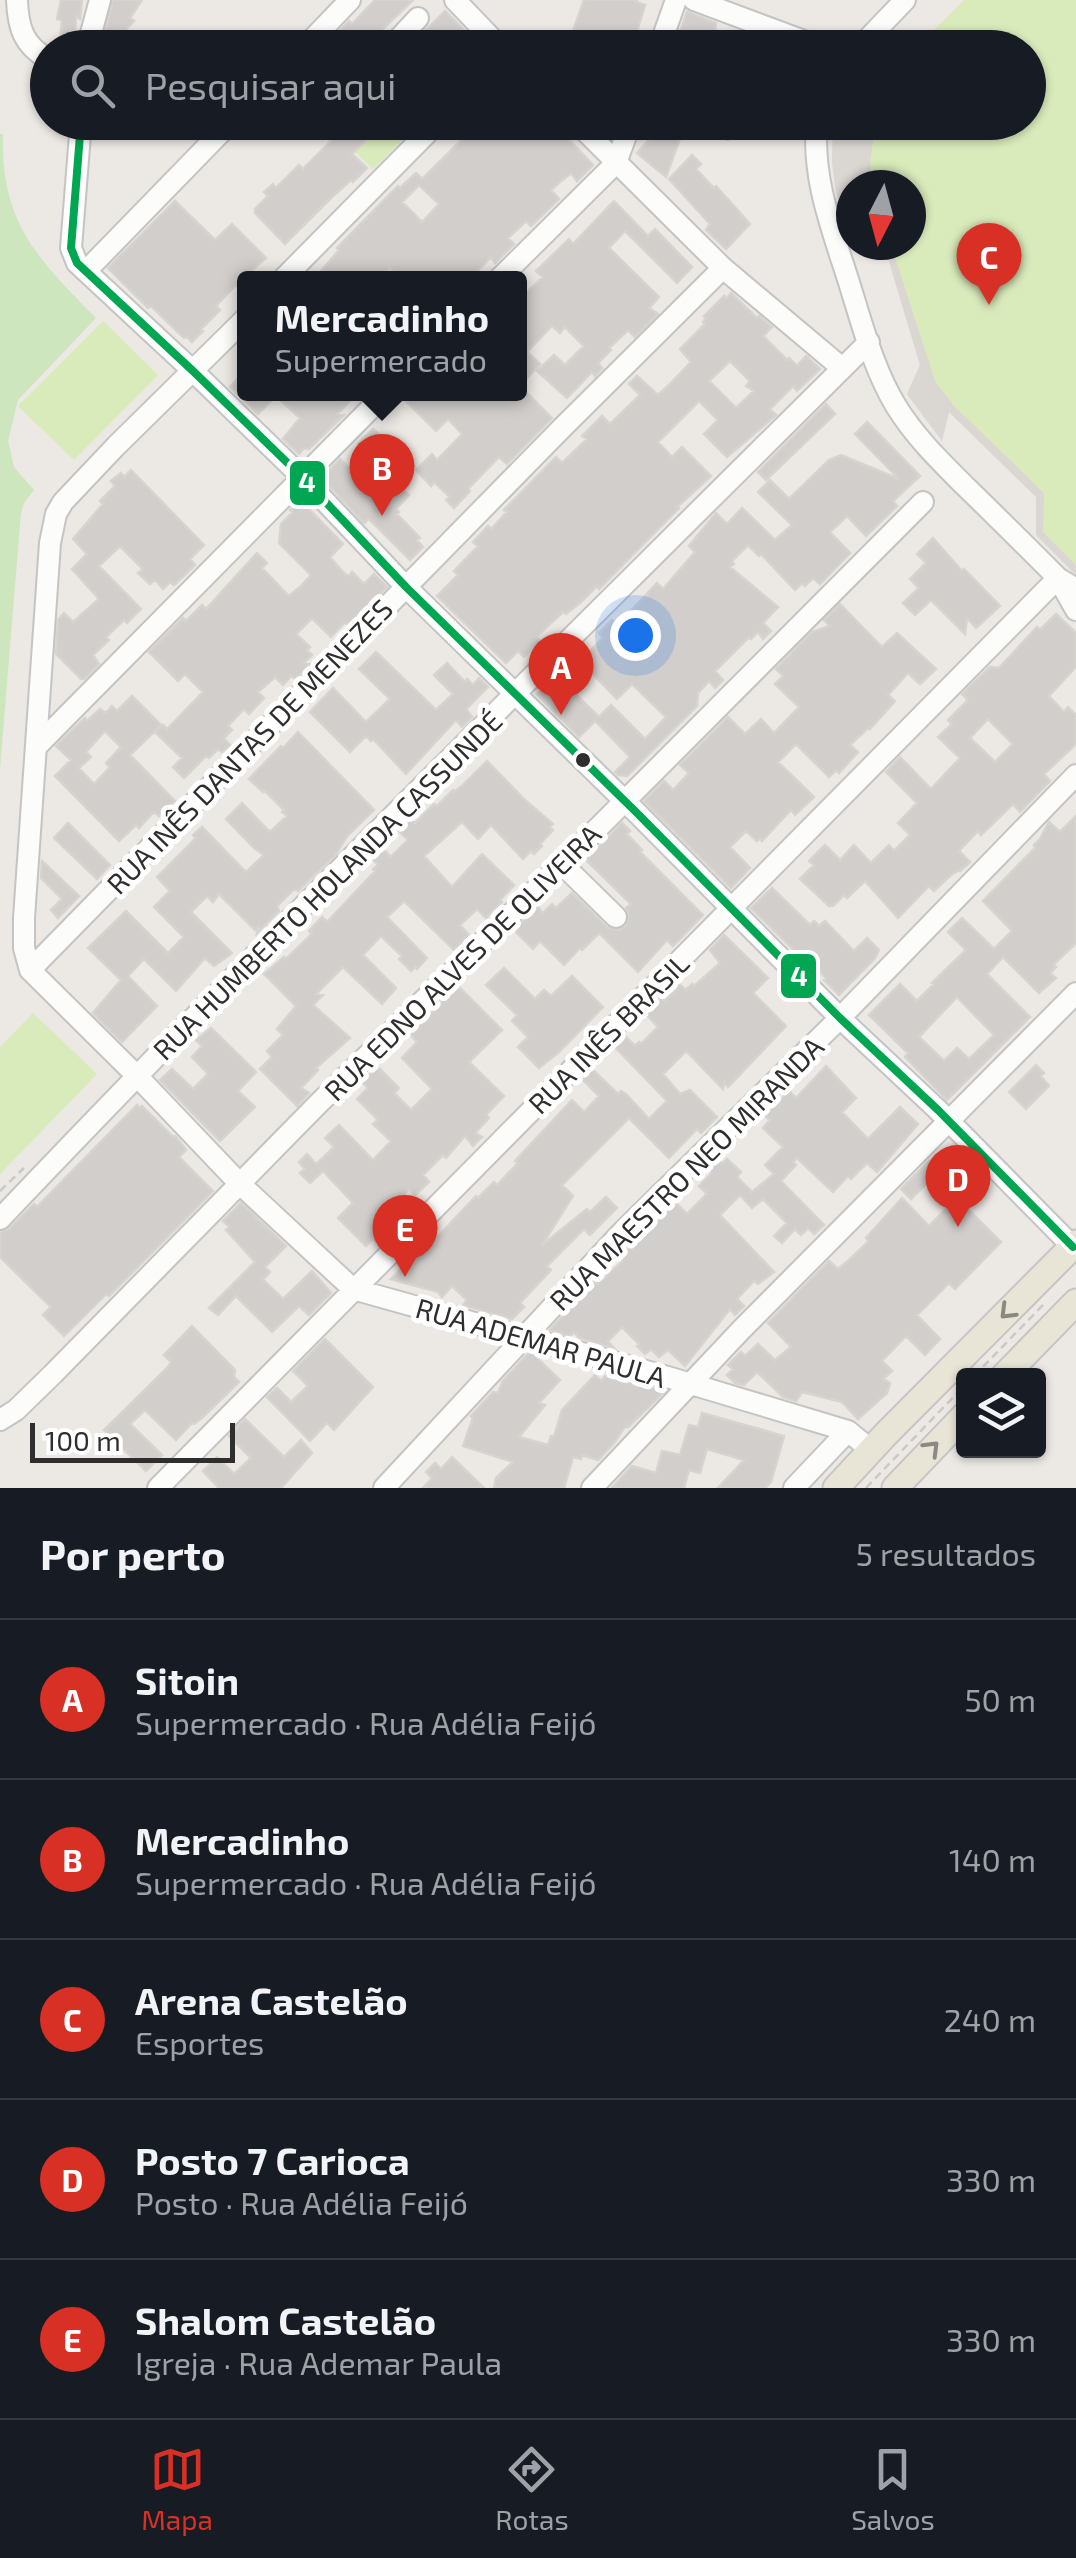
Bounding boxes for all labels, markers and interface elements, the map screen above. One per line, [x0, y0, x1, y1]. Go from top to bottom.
search box [30, 30, 1046, 140]
icon: search [65, 58, 120, 113]
text: Pesquisar aqui [145, 62, 396, 108]
north arrow [836, 170, 926, 260]
pin: C [956, 222, 1022, 305]
popup [237, 271, 527, 401]
text: Mercadinho [275, 294, 489, 340]
text: Supermercado [275, 340, 487, 378]
pin: B [350, 434, 414, 516]
line badge: 4 [288, 459, 327, 507]
text: 4 [298, 464, 316, 498]
street label: RUA INÊS DANTAS DE MENEZES [99, 592, 399, 900]
your location [610, 610, 661, 661]
pin: A [528, 632, 594, 715]
street label: RUA HUMBERTO HOLANDA CASSUNDÉ [145, 703, 509, 1067]
unlabelled marker [573, 750, 593, 770]
street label: RUA EDNO ALVES DE OLIVEIRA [317, 816, 608, 1107]
street label: RUA INÊS BRASIL [521, 946, 695, 1120]
line badge: 4 [779, 952, 818, 1000]
text: 4 [790, 958, 808, 992]
street label: RUA MAESTRO NEO MIRANDA [542, 1029, 830, 1317]
pin: D [926, 1144, 990, 1227]
pin: E [372, 1194, 438, 1277]
street label: RUA ADEMAR PAULA [412, 1290, 671, 1394]
one-way arrow [1001, 1301, 1019, 1319]
map controls [956, 1368, 1046, 1458]
button: layers [956, 1368, 1046, 1458]
scale bar [30, 1418, 235, 1462]
text: 100 m [45, 1423, 121, 1457]
one-way arrow [921, 1441, 939, 1459]
text: Por perto [40, 1528, 226, 1578]
text: 5 resultados [856, 1534, 1036, 1572]
text: Sitoin [135, 1657, 239, 1703]
text: A [62, 1680, 83, 1718]
text: 50 m [964, 1680, 1036, 1718]
text: Supermercado · Rua Adélia Feijó [135, 1703, 597, 1741]
text: Mercadinho [135, 1817, 349, 1863]
text: B [62, 1840, 83, 1878]
text: 140 m [949, 1840, 1036, 1878]
text: Supermercado · Rua Adélia Feijó [135, 1863, 597, 1901]
text: Arena Castelão [135, 1977, 408, 2023]
text: C [63, 2000, 82, 2038]
text: 240 m [944, 2000, 1036, 2038]
text: Esportes [135, 2023, 264, 2061]
text: Posto 7 Carioca [135, 2137, 410, 2183]
text: D [62, 2160, 83, 2198]
text: 330 m [946, 2160, 1036, 2198]
text: Posto · Rua Adélia Feijó [135, 2183, 468, 2221]
text: Shalom Castelão [135, 2297, 436, 2343]
text: E [63, 2320, 82, 2358]
text: 330 m [946, 2320, 1036, 2358]
text: Igreja · Rua Ademar Paula [135, 2343, 502, 2381]
tab: Mapa [141, 2442, 213, 2536]
tab: Rotas [495, 2442, 569, 2536]
tab: Salvos [851, 2442, 935, 2536]

